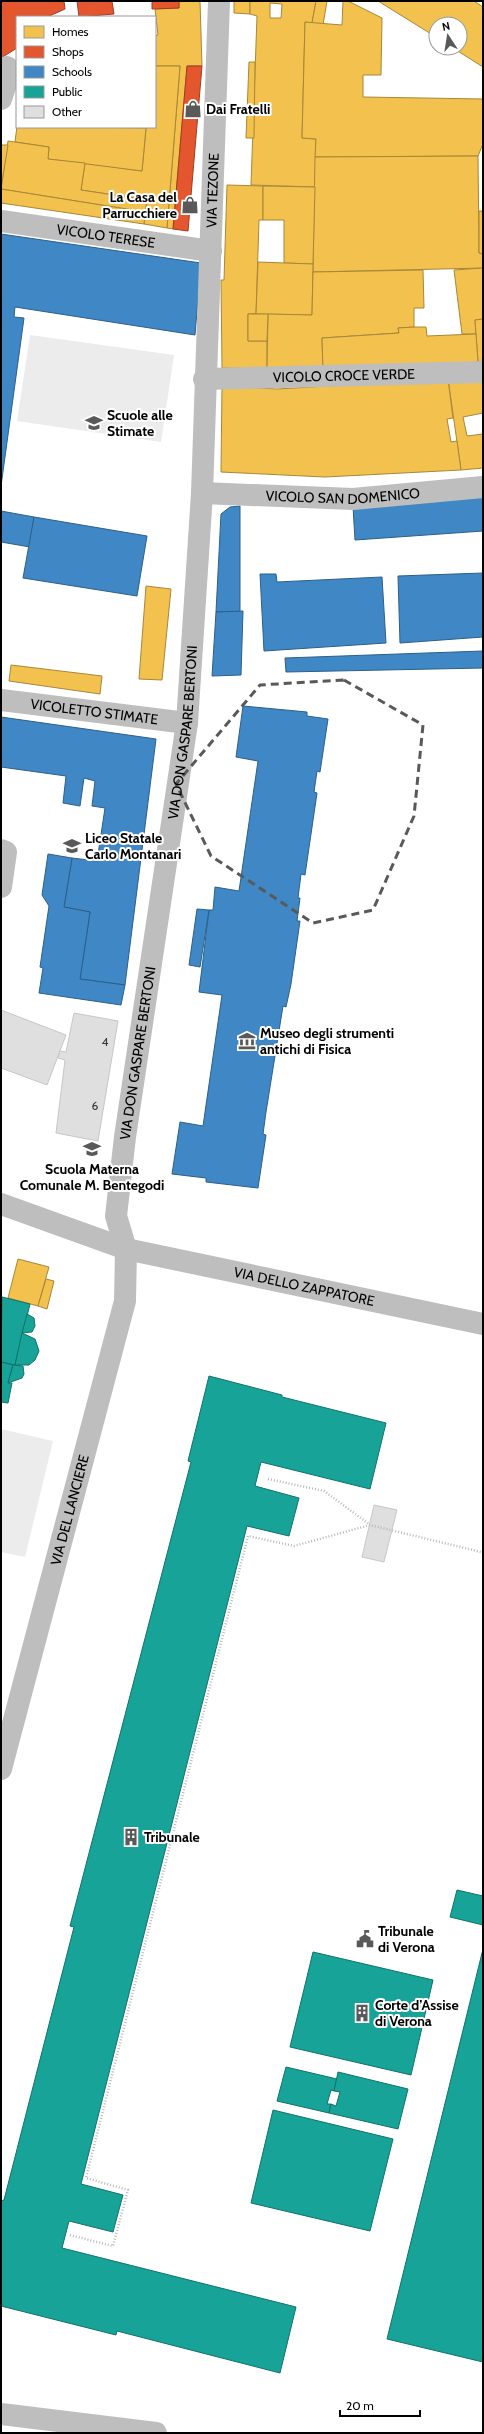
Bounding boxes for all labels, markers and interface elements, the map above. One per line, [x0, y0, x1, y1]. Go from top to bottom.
legend [16, 16, 156, 128]
north arrow [428, 16, 468, 56]
text: N [441, 19, 451, 34]
text: Homes [52, 24, 89, 39]
text: Shops [52, 44, 84, 59]
text: Schools [52, 64, 92, 79]
text: Public [52, 84, 83, 99]
shop icon: Dai Fratelli [183, 99, 203, 119]
place label: Dai Fratelli [206, 100, 270, 118]
text: Other [52, 104, 82, 119]
street label: VIA TEZONE [202, 152, 223, 228]
place label: La Casa del Parrucchiere [102, 188, 177, 222]
shop icon: La Casa del Parrucchiere [180, 195, 200, 215]
street label: VICOLO TERESE [55, 220, 157, 252]
street label: VICOLO CROCE VERDE [273, 365, 415, 386]
place label: Scuole alle Stimate [107, 406, 173, 440]
school or university icon: Scuole alle Stimate [84, 413, 104, 433]
street label: VICOLO SAN DOMENICO [265, 484, 421, 508]
street label: VIA DON GASPARE BERTONI [164, 645, 201, 821]
street label: VICOLETTO STIMATE [30, 695, 159, 728]
place label: Liceo Statale Carlo Montanari [85, 829, 181, 863]
school or university icon: Liceo Statale Carlo Montanari [62, 836, 82, 856]
street label: VIA DON GASPARE BERTONI [116, 965, 159, 1141]
place label: Museo degli strumenti antichi di Fisica [260, 1024, 394, 1058]
museum icon: Museo degli strumenti antichi di Fisica [237, 1031, 257, 1051]
house number: 4 [102, 1034, 109, 1049]
house number: 6 [92, 1098, 99, 1113]
school or university icon: Scuola Materna Comunale M. Bentegodi [82, 1139, 102, 1159]
place label: Scuola Materna Comunale M. Bentegodi [20, 1160, 164, 1194]
street label: VIA DELLO ZAPPATORE [232, 1263, 376, 1310]
street label: VIA DEL LANCIERE [46, 1452, 93, 1567]
building icon: Tribunale [121, 1827, 141, 1847]
place label: Tribunale [144, 1828, 200, 1846]
place label: Tribunale di Verona [378, 1922, 435, 1956]
public building icon: Tribunale di Verona [355, 1929, 375, 1949]
place label: Corte d’Assise di Verona [375, 1996, 459, 2030]
building icon: Corte d’Assise di Verona [352, 2003, 372, 2023]
scale bar [340, 2392, 420, 2418]
text: 20 m [346, 2398, 374, 2413]

